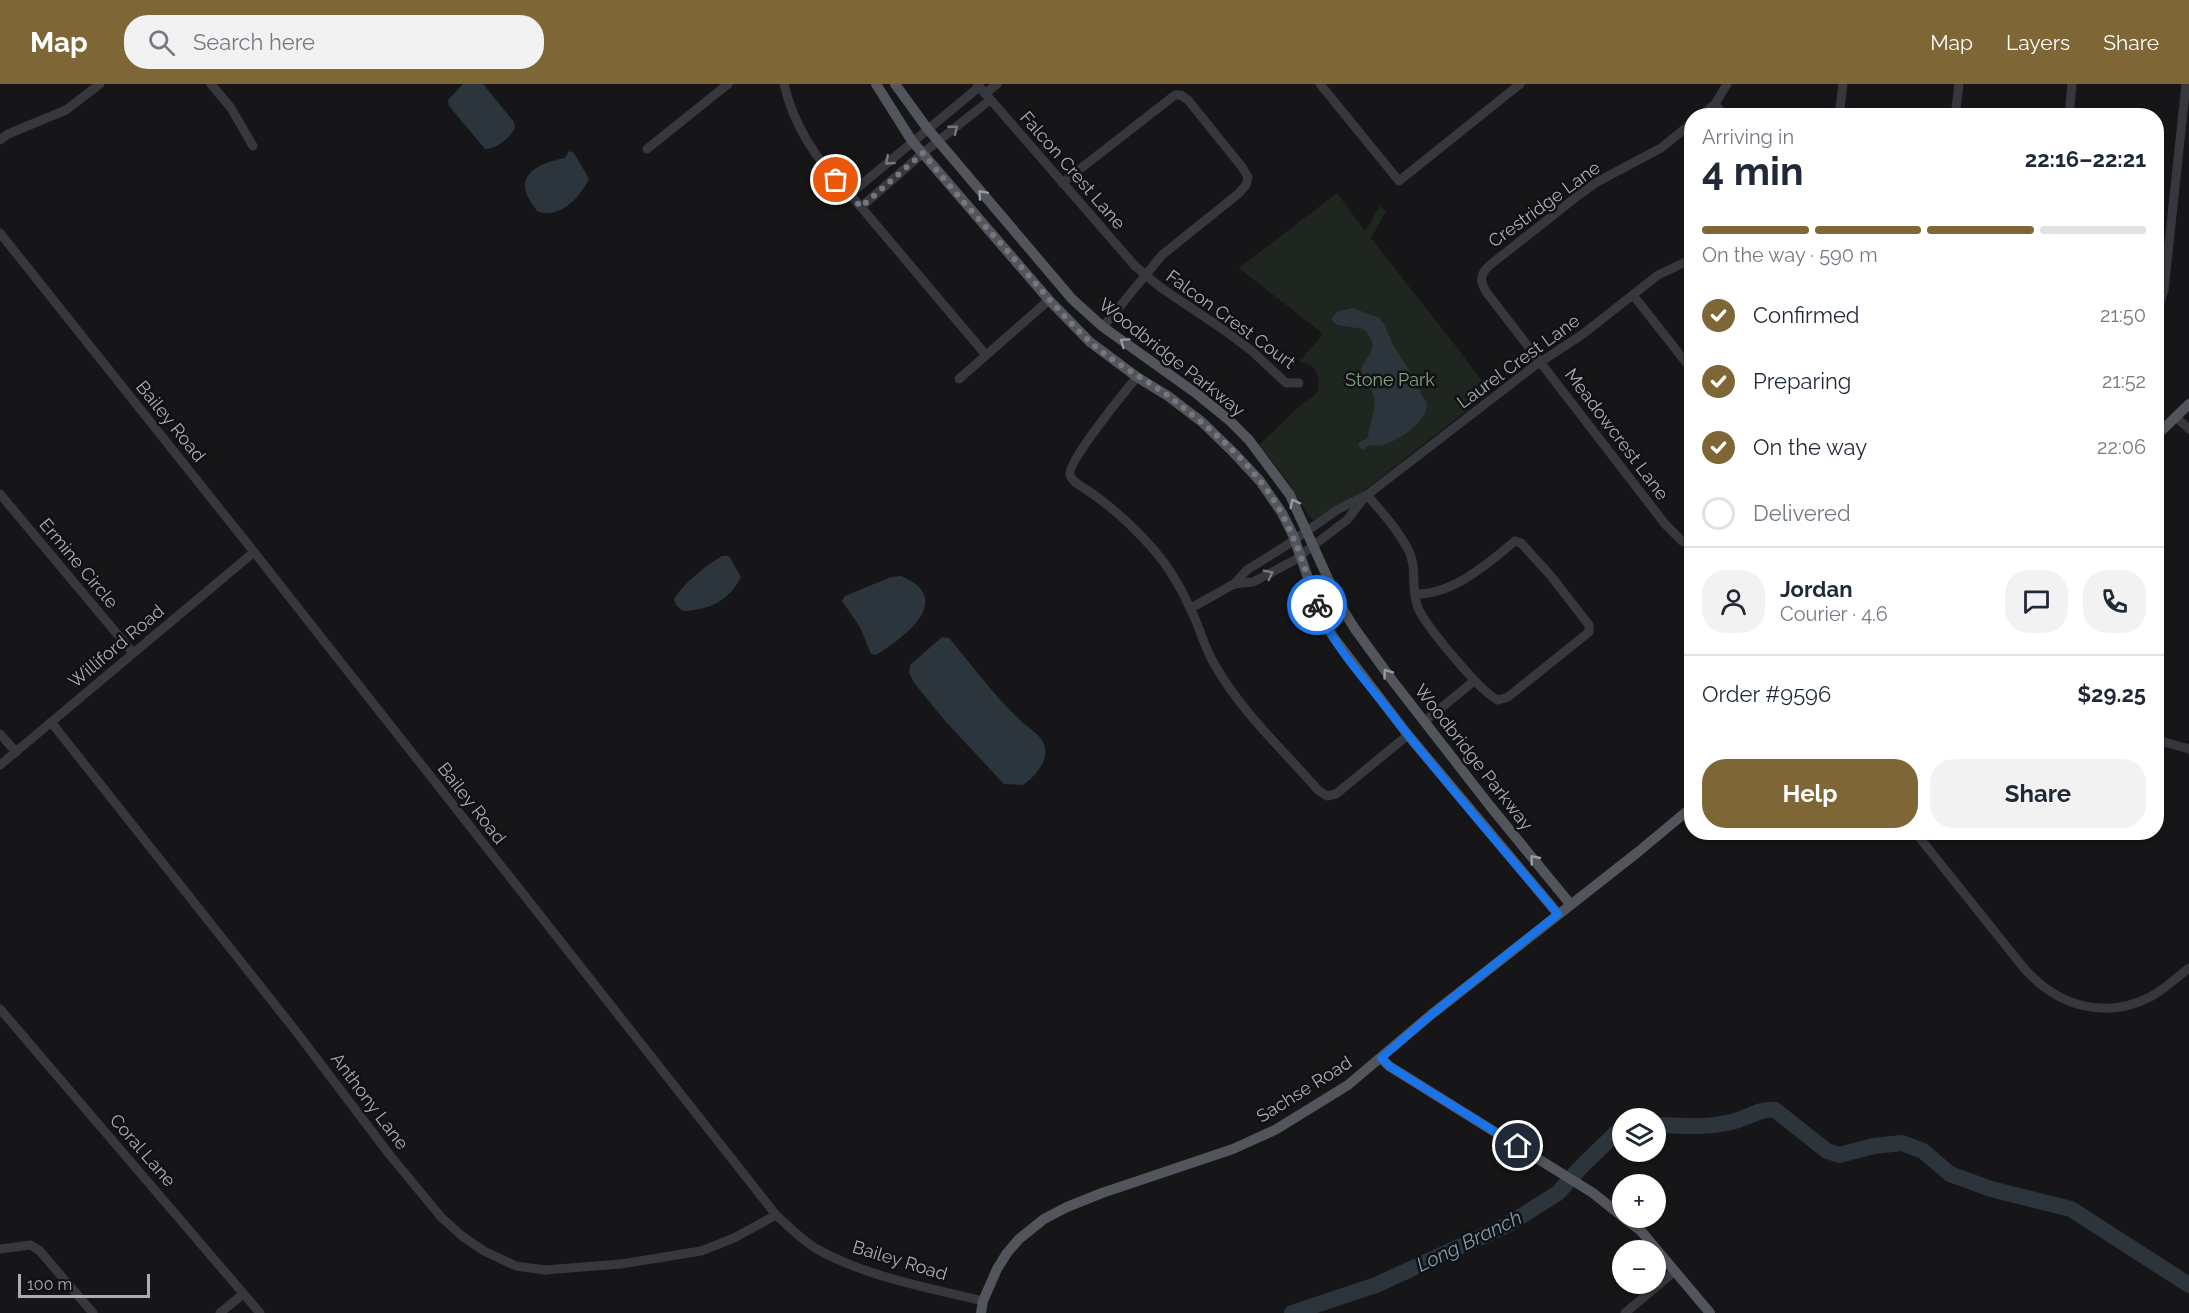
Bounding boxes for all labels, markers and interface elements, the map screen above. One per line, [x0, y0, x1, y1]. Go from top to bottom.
search box [124, 15, 544, 69]
text: Map [30, 26, 88, 59]
icon: search [145, 26, 178, 59]
text: Search here [193, 29, 315, 55]
text: Map [1930, 30, 1973, 55]
text: Layers [2006, 30, 2070, 55]
text: Share [2103, 30, 2159, 55]
street label: Falcon Crest Lane [1016, 107, 1130, 234]
one-way arrow [947, 125, 958, 136]
text: Arriving in [1702, 125, 1794, 149]
text: 22:16–22:21 [2025, 146, 2146, 172]
text: 4 min [1702, 148, 1803, 194]
pin [810, 154, 861, 205]
one-way arrow [885, 154, 896, 165]
street label: Crestridge Lane [1484, 156, 1604, 252]
icon: bag [819, 163, 852, 196]
one-way arrow [978, 190, 989, 201]
text: On the way · 590 m [1702, 243, 1878, 267]
street label: Falcon Crest Court [1163, 265, 1299, 373]
street label: Woodbridge Parkway [1095, 293, 1249, 421]
icon: check [1702, 299, 1735, 332]
text: Confirmed [1753, 302, 1860, 328]
text: 21:50 [2100, 303, 2146, 327]
street label: Laurel Crest Lane [1453, 309, 1584, 412]
one-way arrow [1119, 338, 1130, 349]
street label: Meadowcrest Lane [1561, 364, 1674, 504]
icon: check [1702, 365, 1735, 398]
text: Preparing [1753, 368, 1851, 394]
park label: Stone Park [1345, 369, 1435, 390]
text: 21:52 [2102, 369, 2146, 393]
street label: Bailey Road [132, 376, 210, 466]
icon: check [1702, 431, 1735, 464]
text: On the way [1753, 434, 1867, 460]
text: 22:06 [2097, 435, 2146, 459]
one-way arrow [1290, 498, 1301, 509]
text: Delivered [1753, 500, 1851, 526]
street label: Ermine Circle [35, 514, 123, 613]
one-way arrow [1262, 570, 1273, 581]
button: person [1702, 570, 1765, 633]
button: chat [2005, 570, 2068, 633]
button: phone [2083, 570, 2146, 633]
courier [1287, 575, 1347, 635]
text: Jordan [1780, 576, 1852, 602]
icon: bike [1301, 589, 1334, 622]
street label: Williford Road [64, 600, 168, 692]
text: Courier · 4.6 [1780, 602, 1888, 626]
one-way arrow [1383, 669, 1394, 680]
street label: Woodbridge Parkway [1410, 680, 1538, 834]
text: Order #9596 [1702, 681, 1831, 707]
text: $29.25 [2077, 681, 2146, 707]
street label: Bailey Road [434, 758, 510, 848]
button: Help [1702, 759, 1918, 828]
button: Share [1930, 759, 2146, 828]
one-way arrow [1530, 855, 1541, 866]
street label: Anthony Lane [327, 1049, 413, 1154]
street label: Sachse Road [1253, 1051, 1355, 1127]
map controls [1612, 1108, 1666, 1294]
button: layers [1612, 1108, 1666, 1162]
street label: Coral Lane [106, 1109, 181, 1191]
pin [1492, 1120, 1543, 1171]
icon: home [1501, 1129, 1534, 1162]
button: + [1612, 1174, 1666, 1228]
water label: Long Branch [1412, 1205, 1526, 1277]
street label: Bailey Road [850, 1236, 950, 1284]
button: − [1612, 1240, 1666, 1294]
scale bar [18, 1271, 150, 1298]
text: 100 m [27, 1275, 72, 1294]

